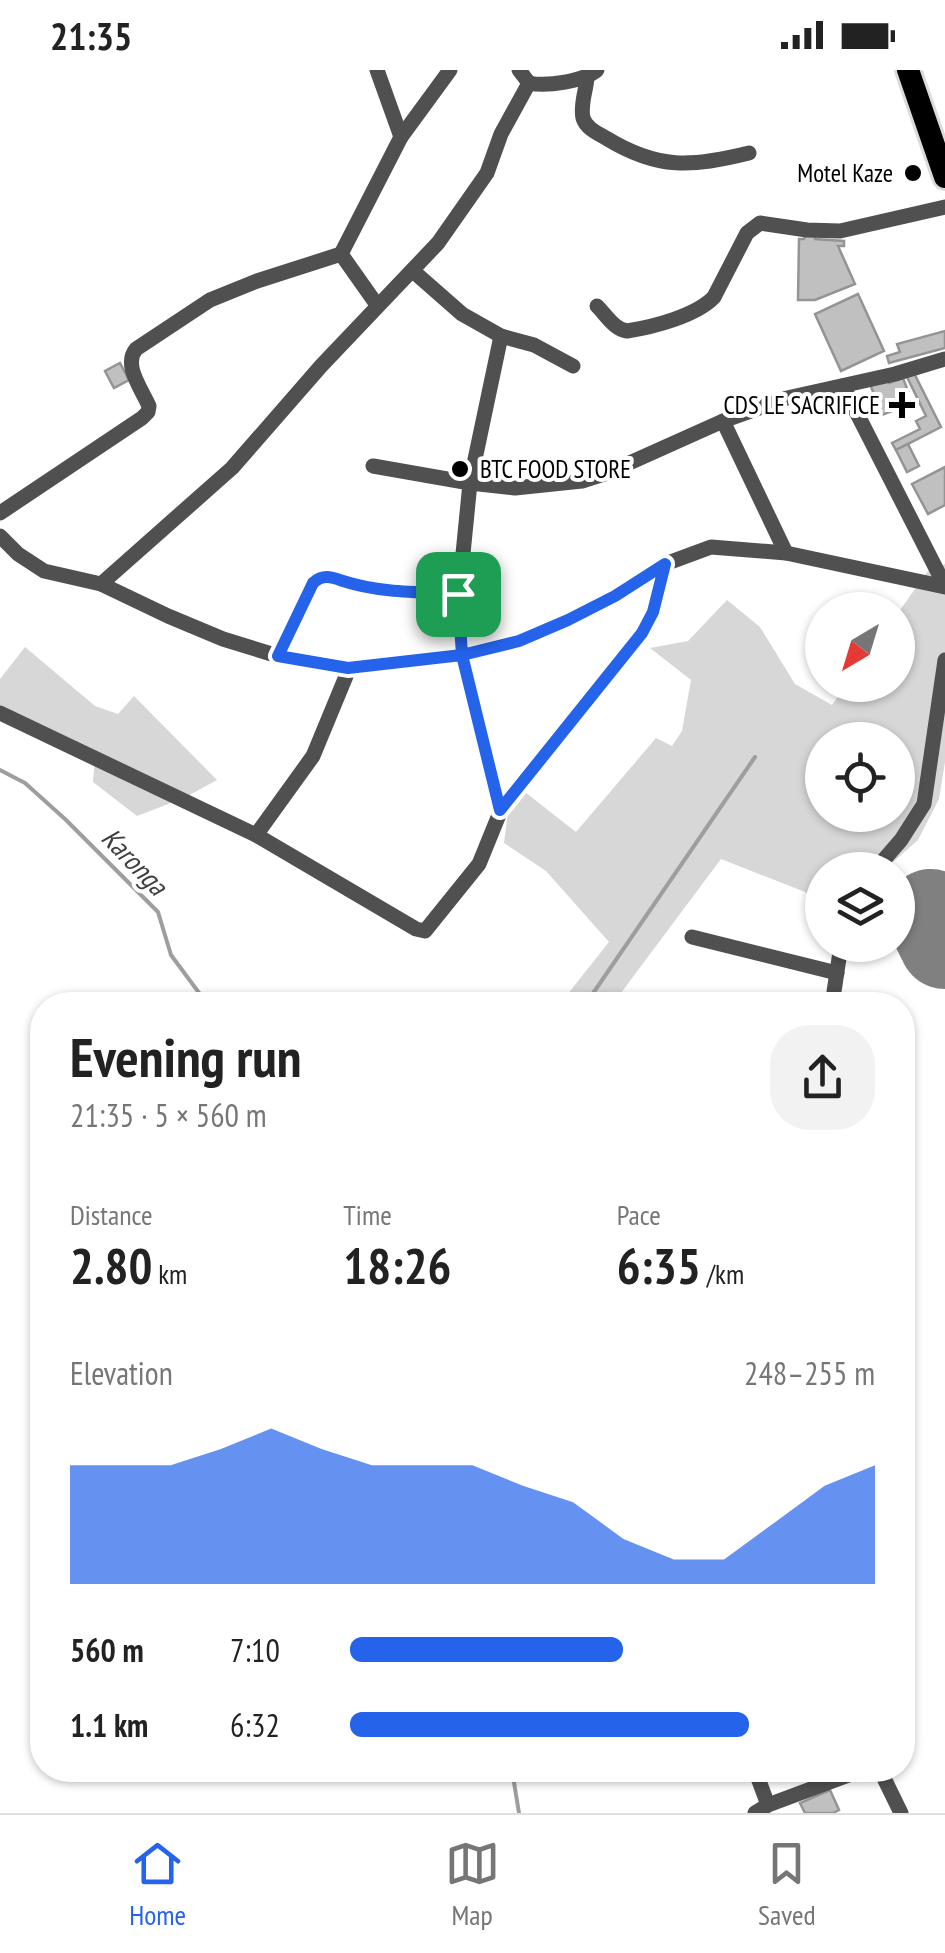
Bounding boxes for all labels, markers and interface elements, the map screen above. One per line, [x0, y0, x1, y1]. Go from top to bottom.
text: 21:35 [50, 11, 132, 60]
place label: Motel Kaze [797, 157, 893, 189]
marker: Motel Kaze [902, 162, 924, 184]
place label: CDS LE SACRIFICE [723, 389, 880, 421]
marker: CDS LE SACRIFICE [889, 392, 915, 418]
place label: BTC FOOD STORE [480, 453, 631, 485]
marker: BTC FOOD STORE [449, 458, 471, 480]
pin [416, 552, 501, 637]
icon: arrive [431, 567, 486, 622]
north arrow [805, 592, 915, 702]
map controls [805, 592, 915, 962]
button: locate [805, 722, 915, 832]
water label: Karonga [94, 819, 177, 904]
button: layers [805, 852, 915, 962]
text: Evening run [70, 1021, 302, 1092]
button: share [770, 1025, 875, 1130]
text: 21:35 · 5 × 560 m [70, 1094, 267, 1136]
text: Distance [70, 1196, 153, 1233]
text: Time [343, 1196, 392, 1233]
text: Pace [617, 1196, 661, 1233]
text: 2.80 [70, 1233, 152, 1298]
text: 18:26 [343, 1233, 451, 1298]
text: 6:35 [617, 1233, 701, 1298]
text: km [152, 1255, 187, 1292]
text: /km [701, 1255, 744, 1292]
text: Elevation [70, 1352, 173, 1394]
text: 248–255 m [744, 1352, 875, 1394]
text: 560 m [70, 1629, 144, 1671]
text: 7:10 [230, 1629, 280, 1671]
text: 1.1 km [70, 1704, 148, 1746]
text: 6:32 [230, 1704, 280, 1746]
tab: Home [129, 1836, 186, 1933]
tab: Map [445, 1836, 500, 1933]
tab: Saved [758, 1836, 816, 1933]

